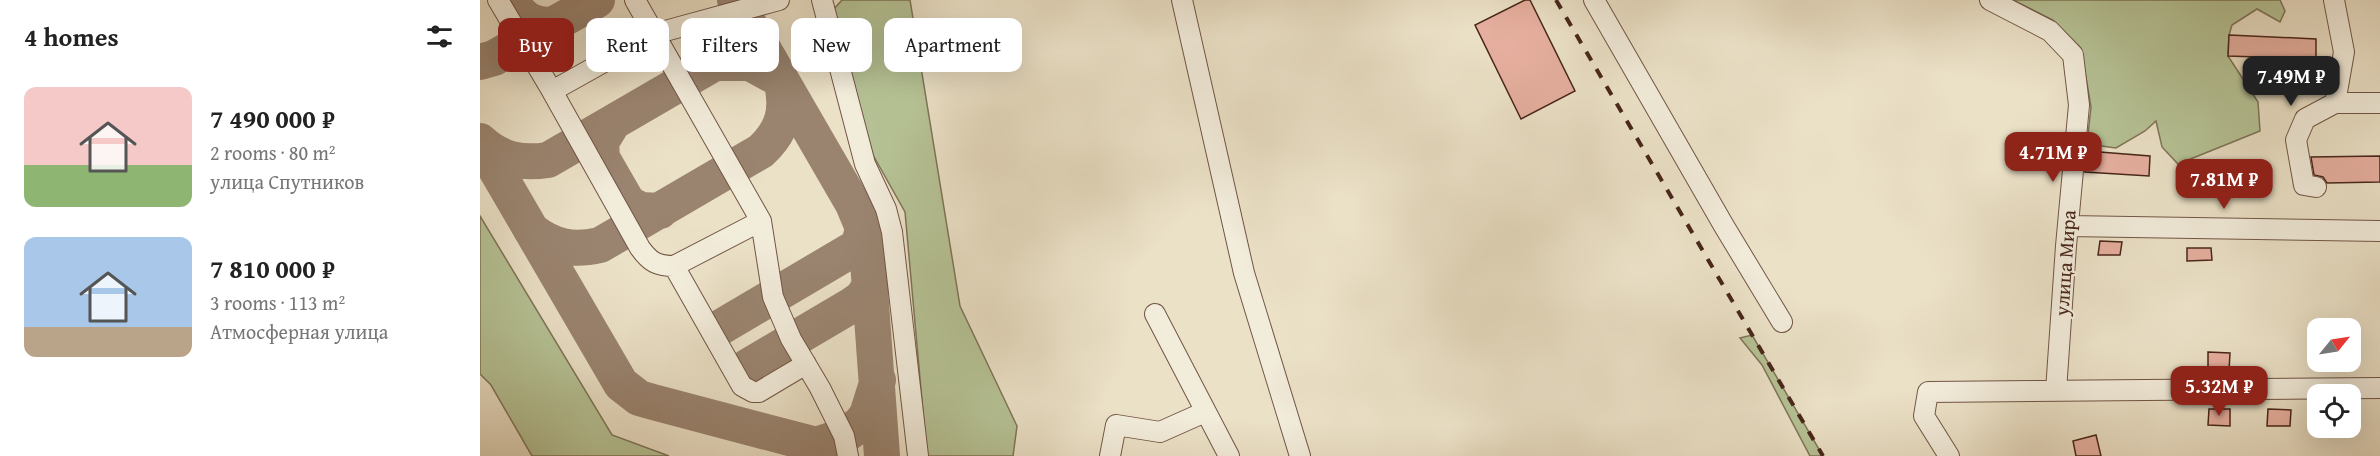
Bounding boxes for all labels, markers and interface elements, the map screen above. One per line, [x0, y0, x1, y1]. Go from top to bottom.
text: 4 homes [24, 17, 119, 56]
chip: Buy [498, 18, 574, 72]
chip: Rent [586, 18, 669, 72]
chip: Filters [681, 18, 779, 72]
chip: New [791, 18, 872, 72]
chip: Apartment [884, 18, 1022, 72]
icon: filters [423, 20, 456, 53]
pin: 7.49M ₽ [2236, 56, 2346, 107]
text: 7.49M ₽ [2257, 61, 2325, 90]
text: 7 490 000 ₽ [210, 99, 335, 138]
icon: home [72, 111, 144, 183]
pin: 4.71M ₽ [1998, 132, 2108, 183]
text: 4.71M ₽ [2019, 137, 2087, 166]
text: 2 rooms · 80 m² [210, 138, 336, 167]
pin: 7.81M ₽ [2169, 159, 2279, 210]
text: 7.81M ₽ [2190, 164, 2258, 193]
text: улица Спутников [210, 167, 364, 196]
street label: улица Мира [2046, 208, 2083, 318]
text: 7 810 000 ₽ [210, 249, 335, 288]
icon: home [72, 261, 144, 333]
text: 3 rooms · 113 m² [210, 288, 345, 317]
text: Атмосферная улица [210, 317, 388, 346]
north arrow [2307, 318, 2361, 372]
map controls [2307, 318, 2361, 438]
pin: 5.32M ₽ [2164, 366, 2274, 417]
text: 5.32M ₽ [2185, 371, 2253, 400]
button: locate [2307, 384, 2361, 438]

